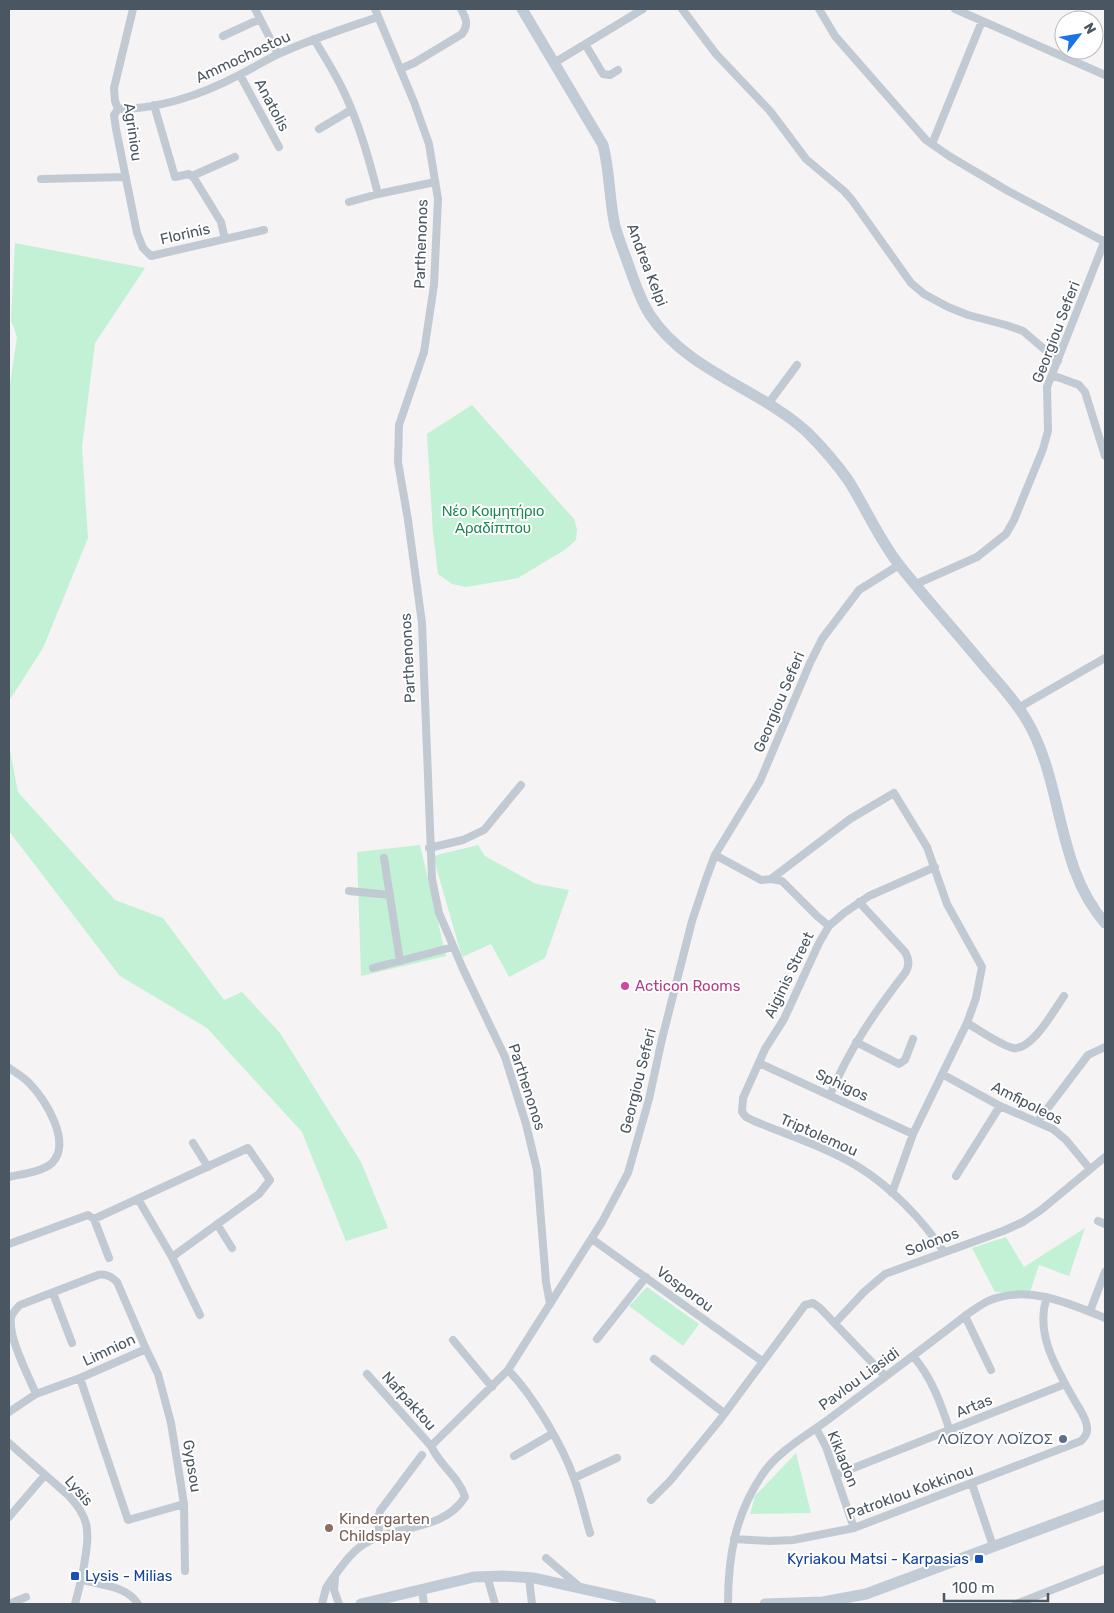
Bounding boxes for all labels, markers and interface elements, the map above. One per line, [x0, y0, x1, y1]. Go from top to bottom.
north arrow [1054, 10, 1104, 60]
text: N [1080, 20, 1100, 37]
street label: Ammochostou [193, 27, 293, 87]
street label: Anatolis [251, 76, 293, 135]
street label: Agriniou [120, 102, 146, 162]
street label: Parthenonos [410, 198, 432, 289]
street label: Florinis [158, 219, 212, 248]
street label: Andrea Kelpi [623, 221, 671, 309]
street label: Georgiou Seferi [1028, 279, 1084, 385]
park label: Νέο Κοιμητήριο Αραδίππου [442, 502, 544, 537]
street label: Parthenonos [397, 612, 419, 703]
street label: Georgiou Seferi [750, 649, 808, 755]
street label: Aiginis Street [760, 929, 818, 1021]
place label: Acticon Rooms [635, 977, 741, 995]
marker: Acticon Rooms [619, 980, 631, 992]
street label: Georgiou Seferi [616, 1027, 660, 1135]
street label: Parthenonos [505, 1041, 550, 1133]
street label: Sphigos [813, 1065, 872, 1105]
street label: Amfipoleos [988, 1077, 1066, 1129]
street label: Triptolemou [777, 1110, 861, 1160]
street label: Solonos [903, 1224, 962, 1260]
street label: Vosporou [653, 1262, 717, 1316]
street label: Limnion [80, 1330, 138, 1370]
street label: Pavlou Liasidi [815, 1344, 903, 1414]
street label: Nafpaktou [378, 1368, 440, 1434]
street label: Artas [953, 1390, 995, 1421]
street label: Kikladon [824, 1428, 862, 1490]
place label: ΛΟΪΖΟΥ ΛΟΪΖΟΣ [938, 1430, 1053, 1448]
marker: ΛΟΪΖΟΥ ΛΟΪΖΟΣ [1057, 1433, 1069, 1445]
street label: Gypsou [179, 1439, 205, 1493]
street label: Patroklou Kokkinou [844, 1461, 976, 1523]
street label: Lysis [61, 1472, 97, 1510]
place label: Kindergarten Childsplay [339, 1510, 430, 1545]
marker: Kindergarten Childsplay [323, 1522, 335, 1534]
place label: Kyriakou Matsi - Karpasias [787, 1550, 969, 1568]
marker: Kyriakou Matsi - Karpasias [973, 1553, 985, 1565]
place label: Lysis - Milias [85, 1567, 173, 1585]
marker: Lysis - Milias [69, 1570, 81, 1582]
scale bar [944, 1570, 1048, 1602]
text: 100 m [952, 1579, 994, 1597]

